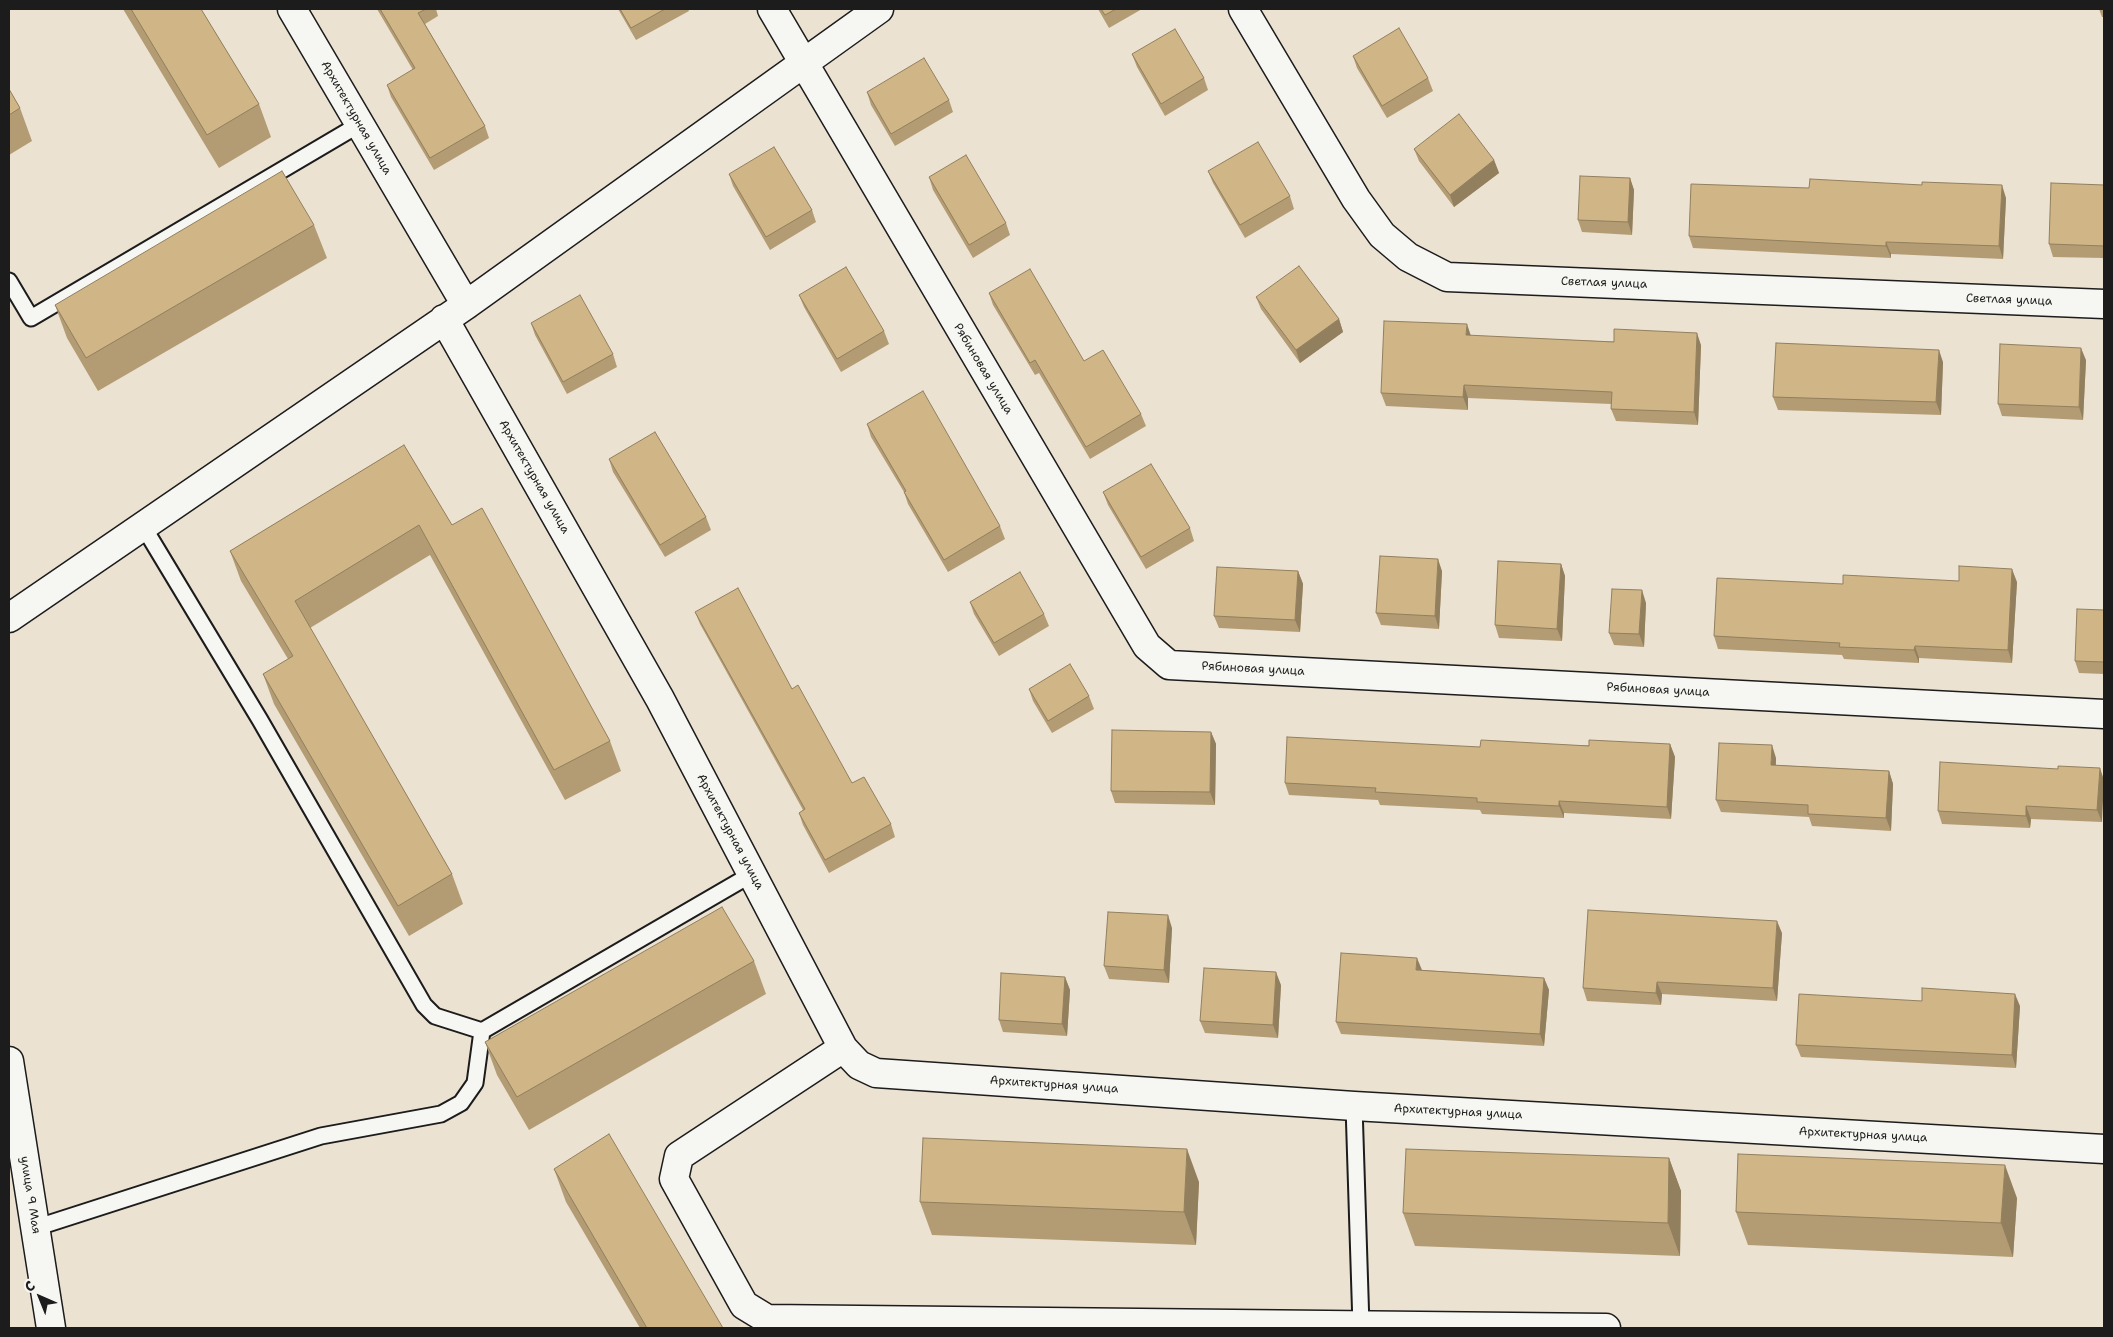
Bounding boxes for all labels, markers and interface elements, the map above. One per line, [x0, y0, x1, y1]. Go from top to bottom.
street label: Архитектурная улица [318, 59, 394, 177]
street label: Светлая улица [1561, 274, 1647, 292]
street label: Светлая улица [1966, 291, 2052, 309]
street label: Рябиновая улица [950, 321, 1016, 417]
street label: Архитектурная улица [496, 418, 572, 536]
street label: Рябиновая улица [1201, 659, 1305, 679]
street label: Рябиновая улица [1606, 680, 1710, 700]
street label: Архитектурная улица [693, 772, 767, 892]
street label: Архитектурная улица [989, 1073, 1119, 1097]
street label: Архитектурная улица [1393, 1101, 1523, 1123]
street label: Архитектурная улица [1798, 1124, 1928, 1146]
street label: улица 9 Мая [17, 1155, 43, 1235]
north arrow [15, 1272, 65, 1322]
text: С [20, 1277, 39, 1296]

